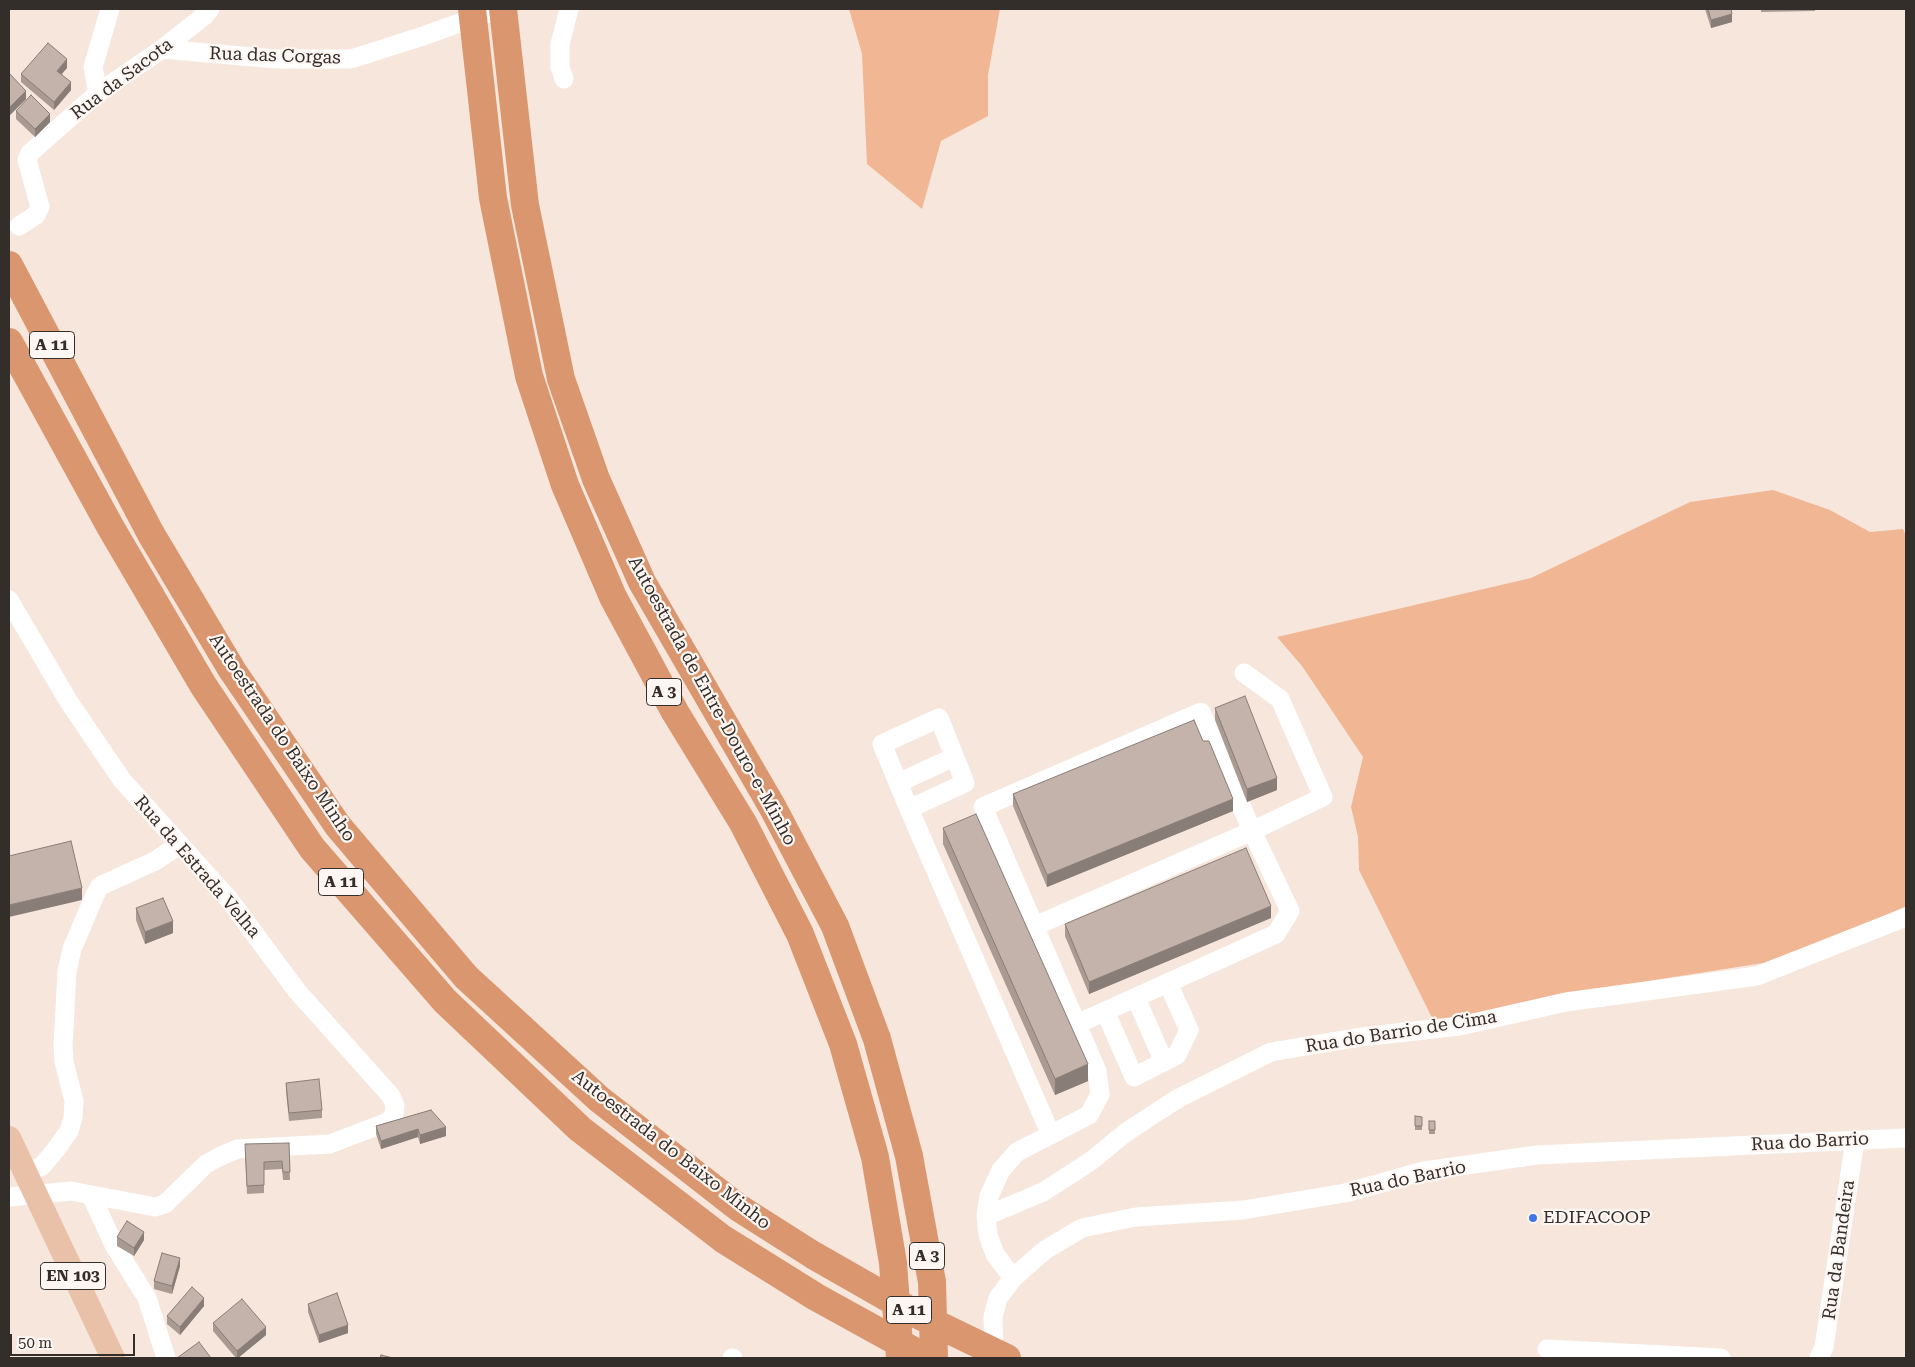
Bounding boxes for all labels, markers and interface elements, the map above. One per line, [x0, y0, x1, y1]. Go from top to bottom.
street label: Rua da Sacota [67, 34, 177, 124]
street label: Rua das Corgas [209, 43, 341, 69]
road number: A 11 [30, 332, 74, 358]
street label: Autoestrada de Entre-Douro-e-Minho [623, 553, 801, 849]
street label: Autoestrada do Baixo Minho [204, 630, 360, 846]
road number: A 3 [646, 679, 682, 706]
street label: Rua da Estrada Velha [129, 791, 265, 943]
road number: A 11 [318, 869, 364, 896]
street label: Rua do Barrio de Cima [1304, 1006, 1498, 1058]
street label: Autoestrada do Baixo Minho [567, 1066, 775, 1234]
street label: Rua do Barrio [1750, 1128, 1870, 1156]
street label: Rua do Barrio [1348, 1156, 1468, 1202]
street label: Rua da Bandeira [1818, 1179, 1860, 1321]
place label: EDIFACOOP [1543, 1207, 1651, 1229]
marker: EDIFACOOP [1527, 1212, 1539, 1224]
road number: A 3 [910, 1242, 944, 1270]
road number: EN 103 [40, 1262, 106, 1290]
road number: A 11 [886, 1296, 932, 1324]
scale bar [12, 1324, 138, 1356]
text: 50 m [18, 1334, 52, 1352]

